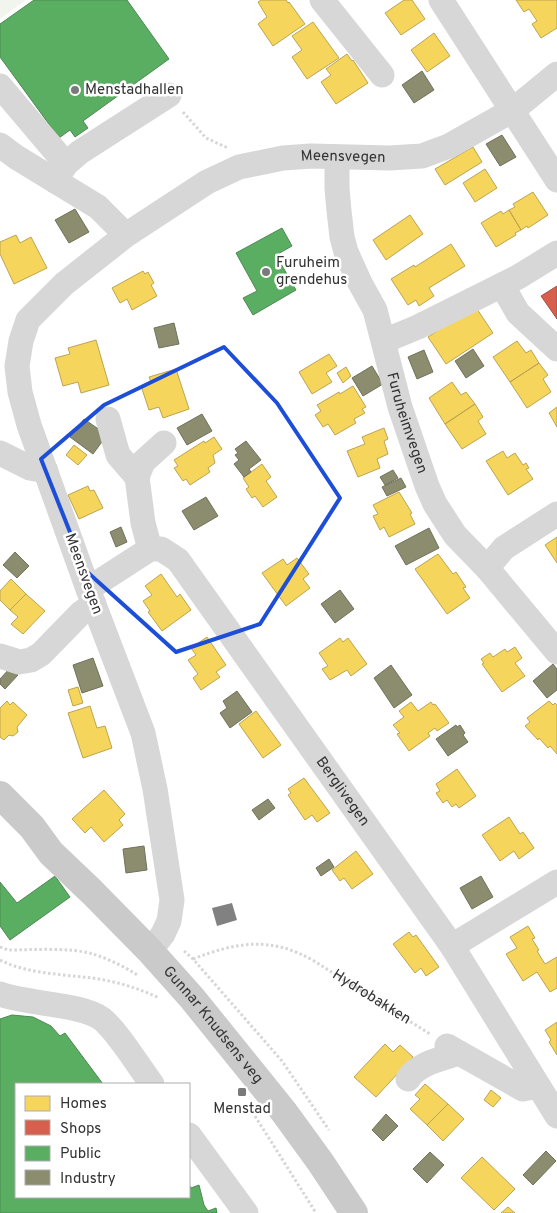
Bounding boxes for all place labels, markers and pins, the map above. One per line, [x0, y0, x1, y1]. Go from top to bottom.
place label: Menstadhallen [85, 81, 184, 100]
marker: Menstadhallen [69, 84, 81, 96]
place label: Furuheim grendehus [276, 254, 347, 290]
marker: Furuheim grendehus [260, 266, 272, 278]
marker: Menstad [236, 1086, 248, 1098]
place label: Menstad [213, 1100, 271, 1119]

